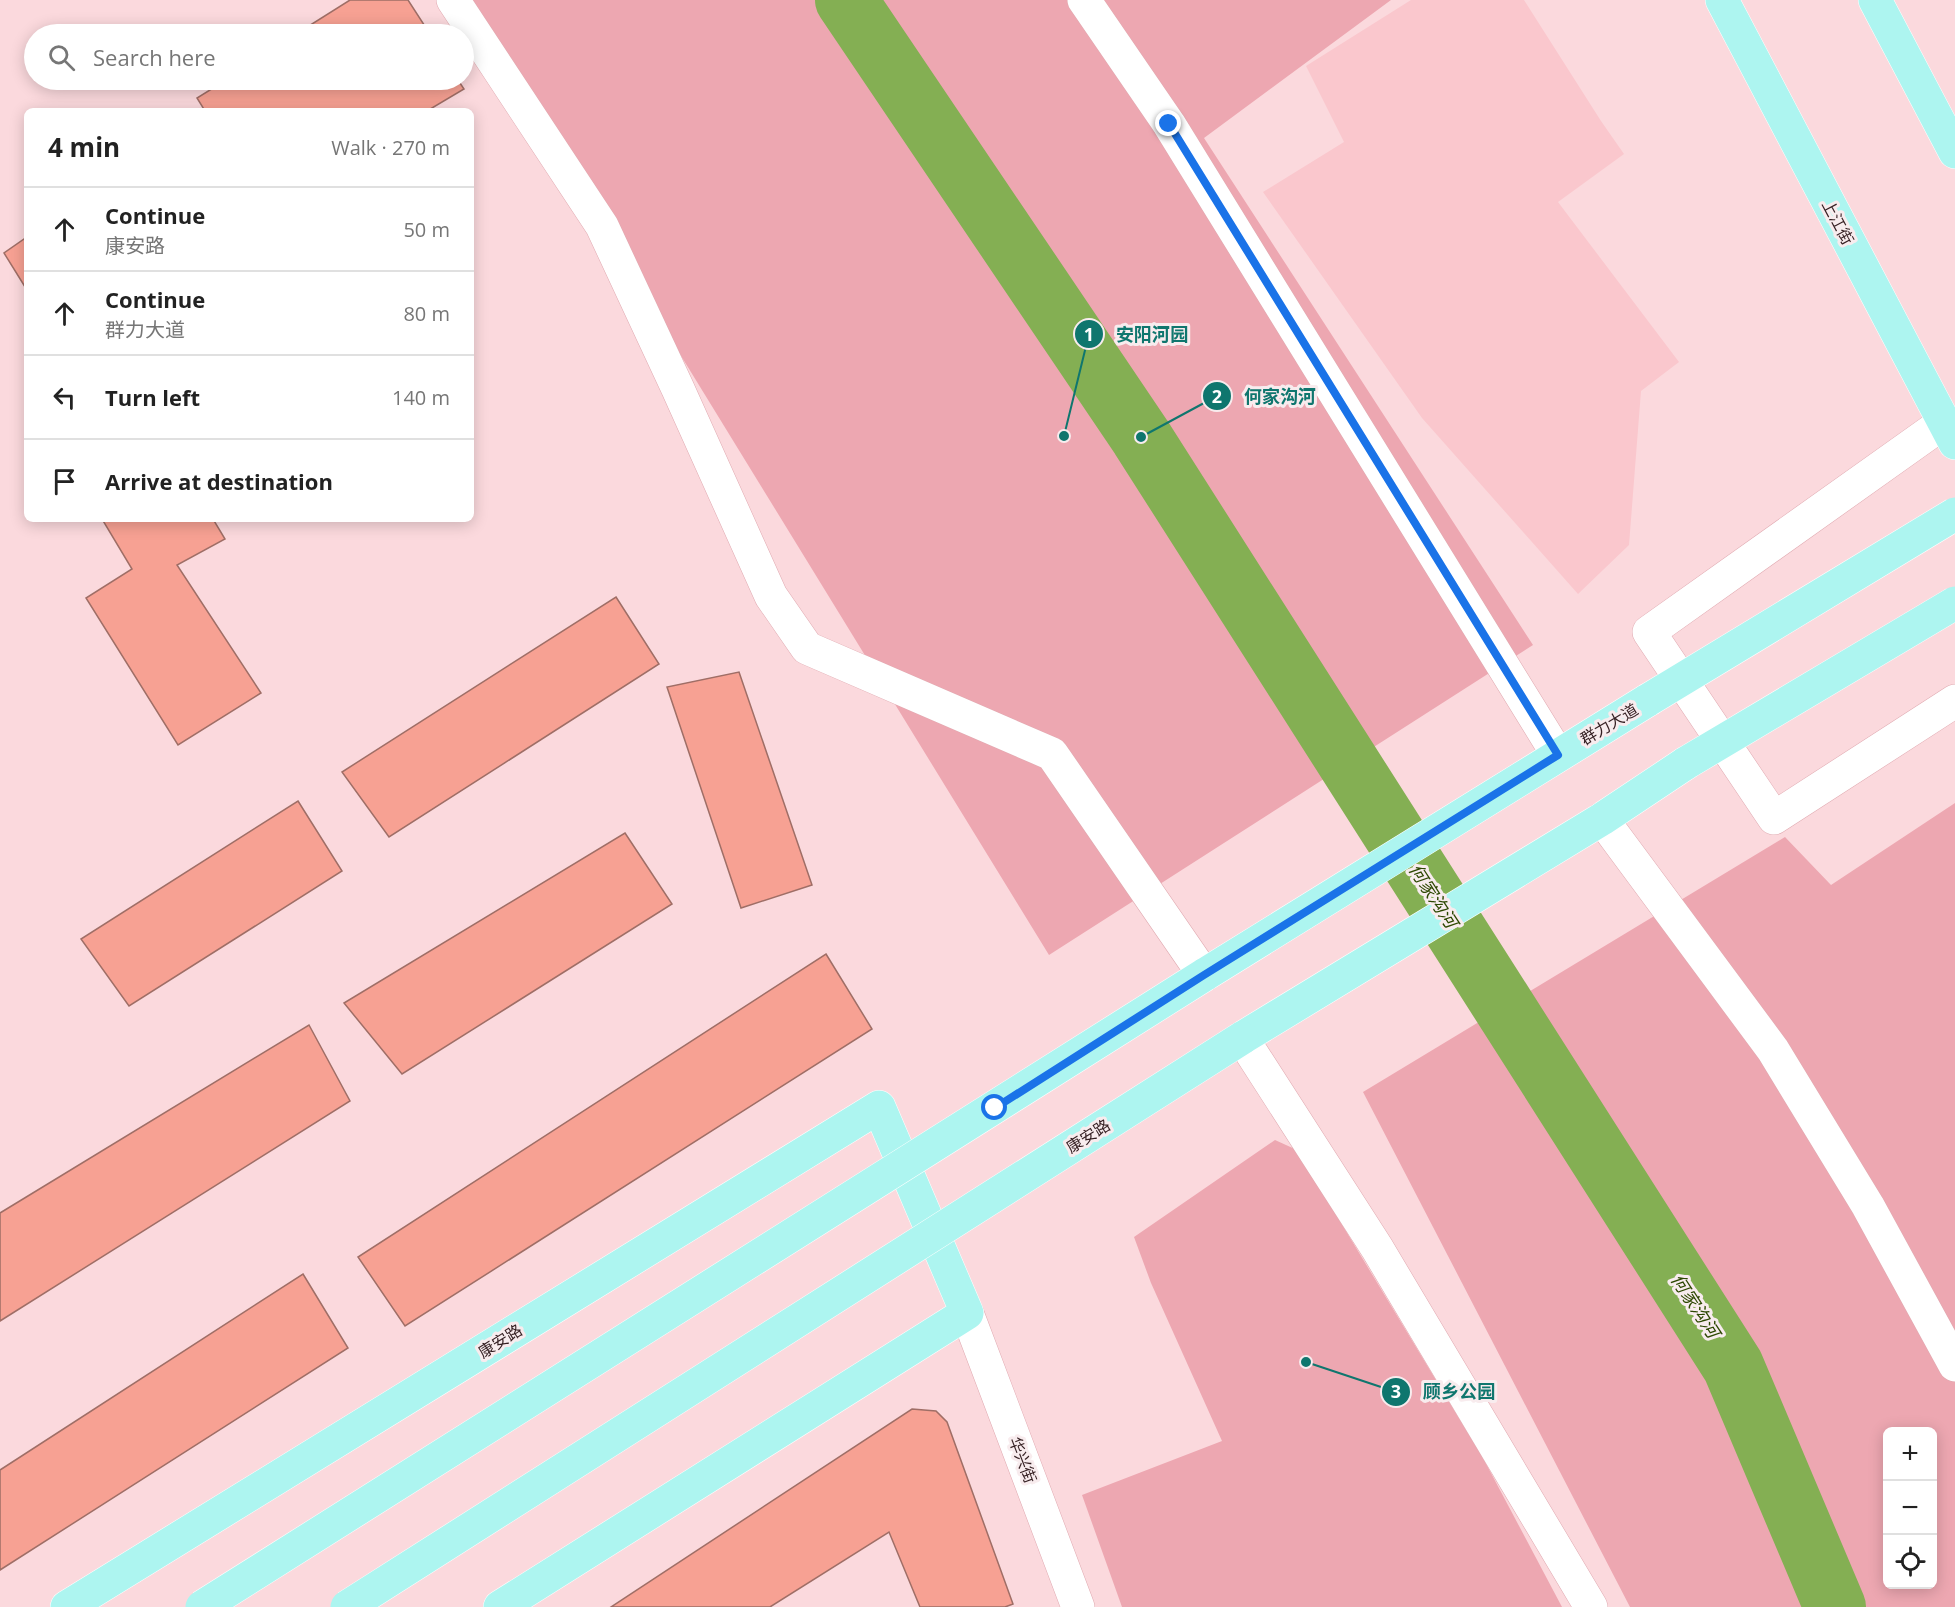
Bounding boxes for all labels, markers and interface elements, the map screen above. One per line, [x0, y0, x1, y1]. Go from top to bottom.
search box [24, 24, 474, 90]
icon: search [45, 41, 78, 74]
text: Search here [93, 42, 216, 72]
route end [1155, 110, 1181, 136]
text: 4 min [48, 129, 120, 165]
text: Walk · 270 m [331, 134, 450, 161]
street label: 上江街 [1817, 196, 1859, 248]
text: Continue [105, 200, 205, 230]
icon: ahead [48, 213, 81, 246]
text: 50 m [403, 216, 450, 243]
text: 康安路 [105, 232, 165, 259]
text: Continue [105, 284, 205, 314]
icon: ahead [48, 297, 81, 330]
text: 80 m [403, 300, 450, 327]
text: 群力大道 [105, 316, 185, 343]
callout: 安阳河园 [1074, 316, 1200, 352]
text: 1 [1084, 322, 1094, 346]
text: 安阳河园 [1116, 322, 1188, 346]
callout: 何家沟河 [1202, 378, 1328, 414]
icon: left [48, 381, 81, 414]
text: Turn left [105, 382, 200, 412]
text: 140 m [392, 384, 450, 411]
text: 2 [1212, 384, 1222, 408]
text: 何家沟河 [1244, 384, 1316, 408]
icon: arrive [48, 465, 81, 498]
text: Arrive at destination [105, 466, 333, 496]
street label: 群力大道 [1576, 698, 1642, 750]
water label: 何家沟河 [1404, 859, 1465, 935]
route start [981, 1094, 1007, 1120]
street label: 康安路 [1062, 1114, 1114, 1158]
water label: 何家沟河 [1666, 1269, 1727, 1345]
street label: 康安路 [474, 1319, 526, 1363]
callout: 顾乡公园 [1381, 1374, 1507, 1410]
text: 3 [1391, 1379, 1401, 1403]
text: 顾乡公园 [1423, 1379, 1495, 1403]
map controls [1883, 1427, 1937, 1589]
button: + [1883, 1427, 1937, 1481]
street label: 华兴街 [1004, 1434, 1042, 1486]
button: − [1883, 1481, 1937, 1535]
button: locate [1883, 1535, 1937, 1589]

